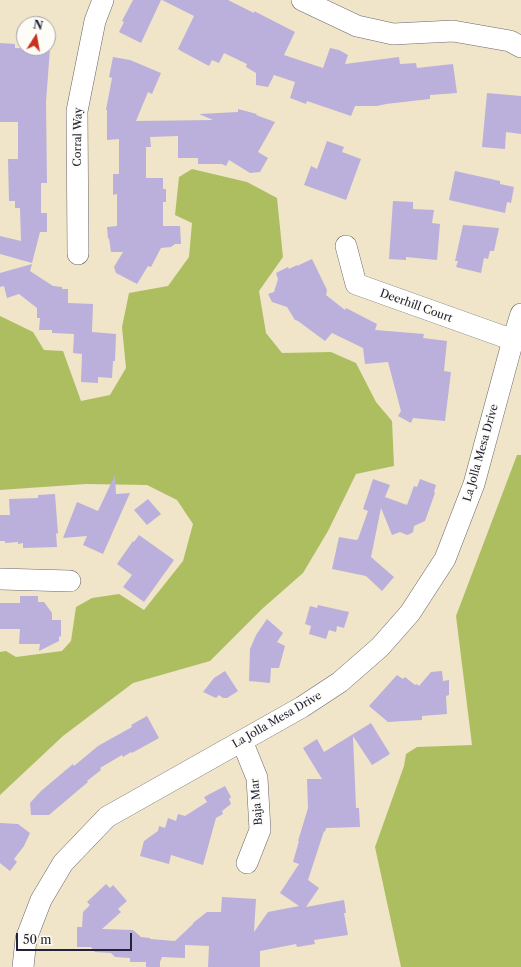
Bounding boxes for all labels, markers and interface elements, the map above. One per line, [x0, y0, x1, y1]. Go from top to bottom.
north arrow [16, 16, 56, 56]
text: N [32, 17, 44, 33]
street label: Corral Way [71, 107, 85, 167]
street label: Deerhill Court [378, 287, 454, 325]
street label: La Jolla Mesa Drive [461, 403, 501, 503]
street label: La Jolla Mesa Drive [230, 689, 324, 751]
street label: Baja Mar [248, 778, 266, 826]
scale bar [18, 925, 134, 951]
text: 50 m [23, 932, 52, 947]

